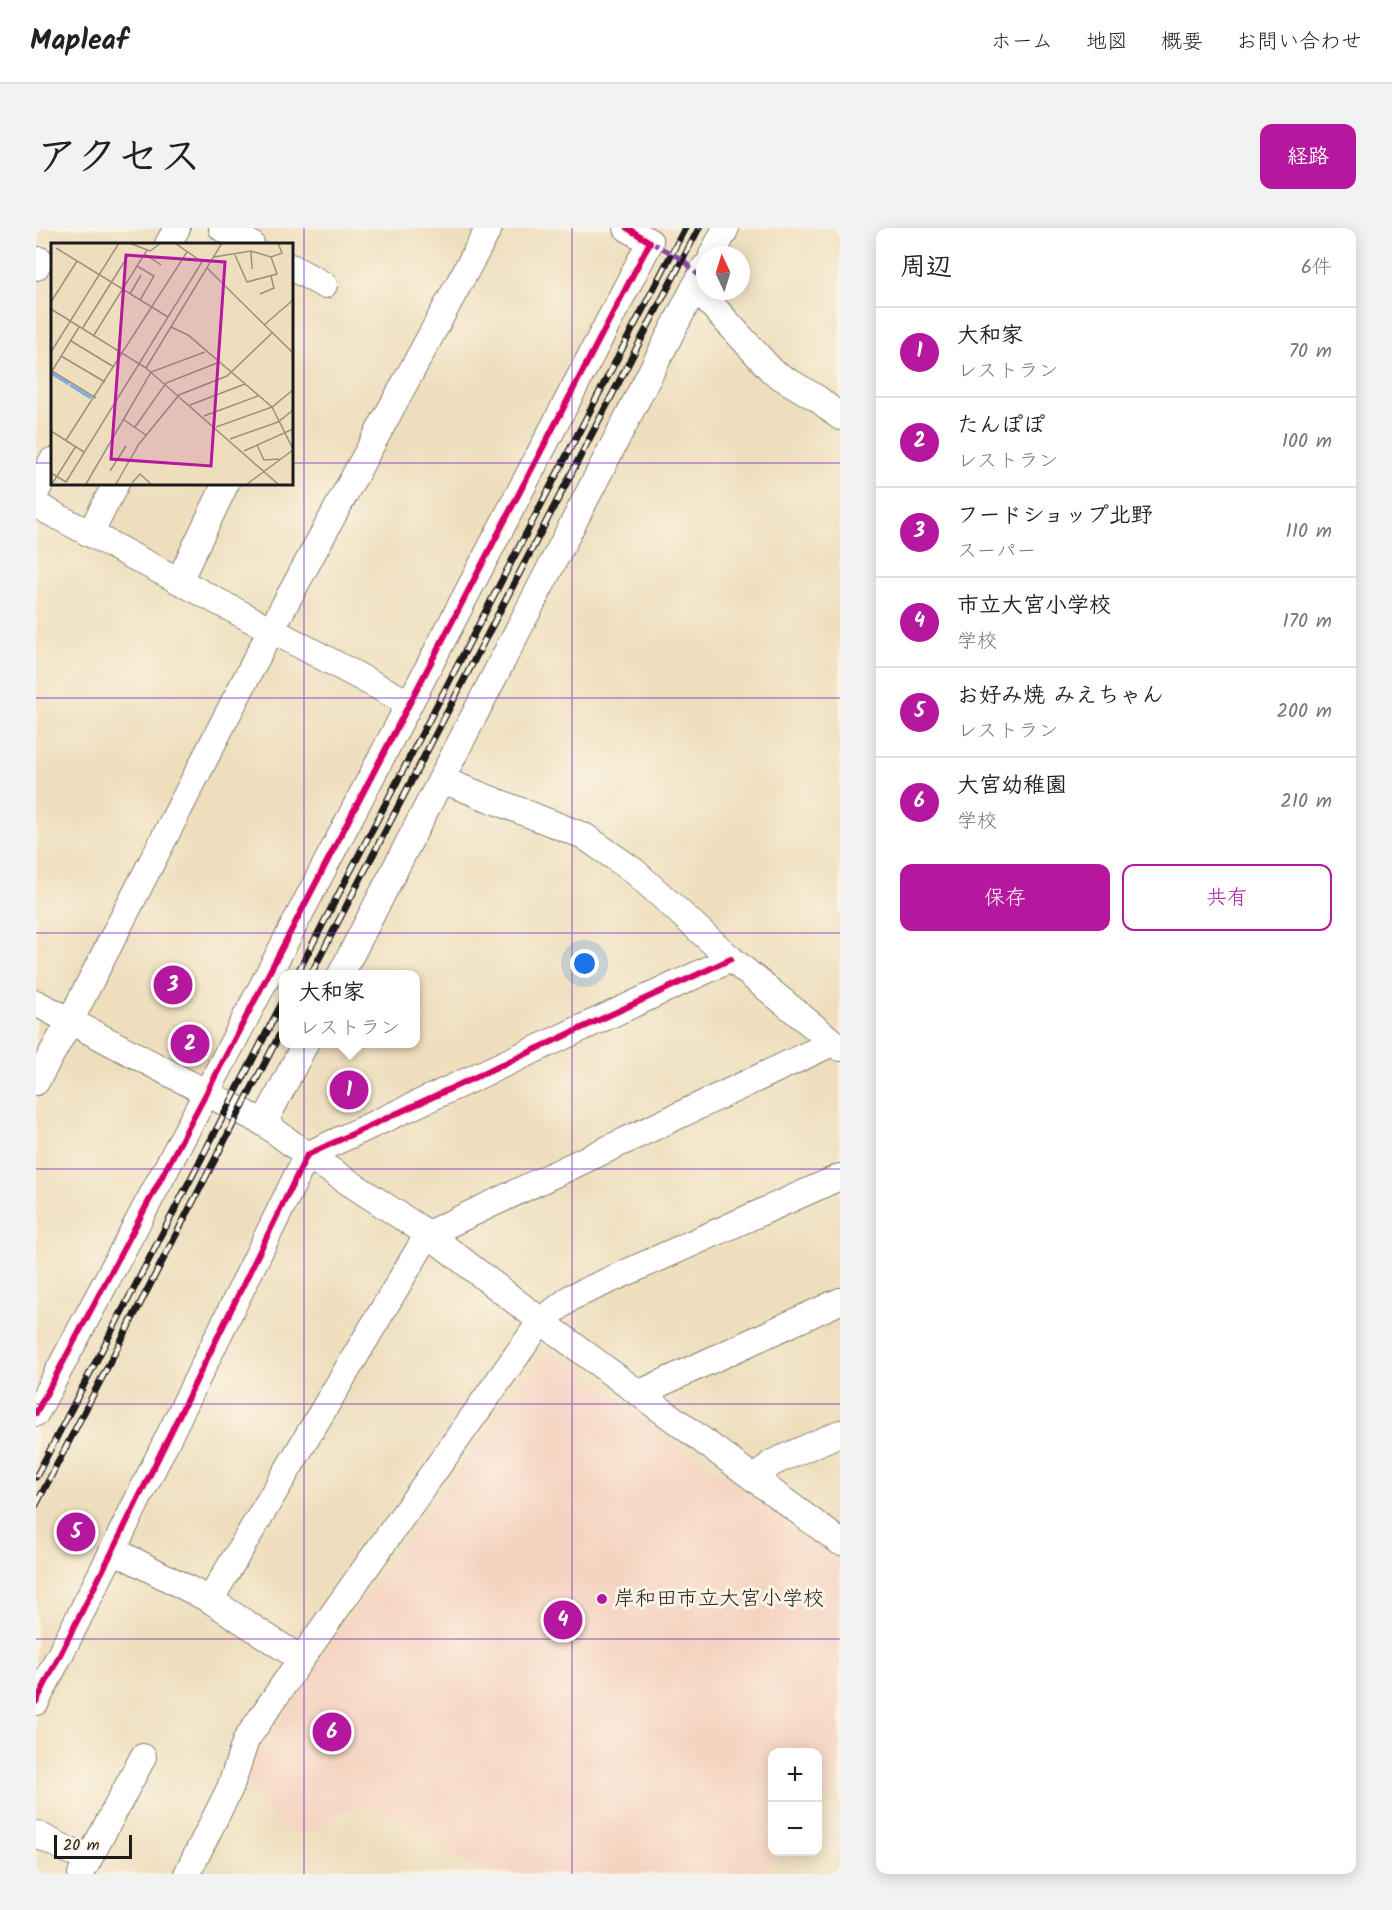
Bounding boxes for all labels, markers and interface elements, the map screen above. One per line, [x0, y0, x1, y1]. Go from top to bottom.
text: Mapleaf [30, 19, 128, 64]
text: ホーム [991, 26, 1053, 59]
text: 地図 [1086, 26, 1128, 59]
text: 概要 [1161, 26, 1203, 59]
text: お問い合わせ [1236, 26, 1362, 59]
button: 経路 [1260, 124, 1356, 189]
text: アクセス [36, 125, 201, 192]
inset map [51, 243, 292, 484]
north arrow [696, 246, 750, 300]
text: 周辺 [900, 247, 952, 289]
text: 6件 [1301, 252, 1332, 284]
text: 大和家 [957, 319, 1023, 354]
text: 1 [916, 336, 923, 368]
text: 70 m [1289, 336, 1332, 368]
text: レストラン [957, 356, 1059, 388]
text: たんぽぽ [957, 409, 1045, 444]
text: 2 [914, 426, 925, 458]
text: 100 m [1282, 426, 1332, 458]
text: レストラン [957, 446, 1059, 478]
text: フードショップ北野 [957, 499, 1153, 534]
text: 3 [914, 516, 925, 548]
text: 110 m [1286, 516, 1332, 548]
text: スーパー [957, 536, 1036, 568]
text: 市立大宮小学校 [957, 589, 1111, 624]
text: 4 [914, 606, 925, 638]
text: 170 m [1283, 606, 1332, 638]
text: 学校 [957, 626, 997, 658]
text: お好み焼 みえちゃん [957, 679, 1163, 714]
text: 5 [914, 696, 925, 728]
text: 200 m [1276, 696, 1332, 728]
text: レストラン [957, 716, 1059, 748]
text: 大宮幼稚園 [957, 769, 1067, 804]
text: 6 [914, 786, 925, 818]
text: 210 m [1280, 786, 1332, 818]
text: 学校 [957, 806, 997, 838]
button: 保存 [900, 864, 1110, 931]
button: 共有 [1122, 864, 1332, 931]
your location [570, 949, 599, 978]
pin: 3 [154, 962, 192, 1008]
popup [279, 970, 420, 1048]
text: 大和家 [299, 976, 365, 1011]
text: レストラン [299, 1013, 400, 1045]
pin: 2 [170, 1022, 210, 1066]
pin: 1 [330, 1068, 368, 1112]
pin: 5 [56, 1510, 96, 1554]
place label: 岸和田市立大宮小学校 [614, 1583, 824, 1616]
marker: 岸和田市立大宮小学校 [595, 1592, 609, 1606]
pin: 4 [544, 1598, 582, 1642]
pin: 6 [312, 1710, 352, 1754]
map controls [768, 1748, 822, 1856]
button: + [768, 1748, 822, 1802]
button: − [768, 1802, 822, 1856]
scale bar [54, 1832, 132, 1860]
text: 20 m [63, 1833, 99, 1858]

